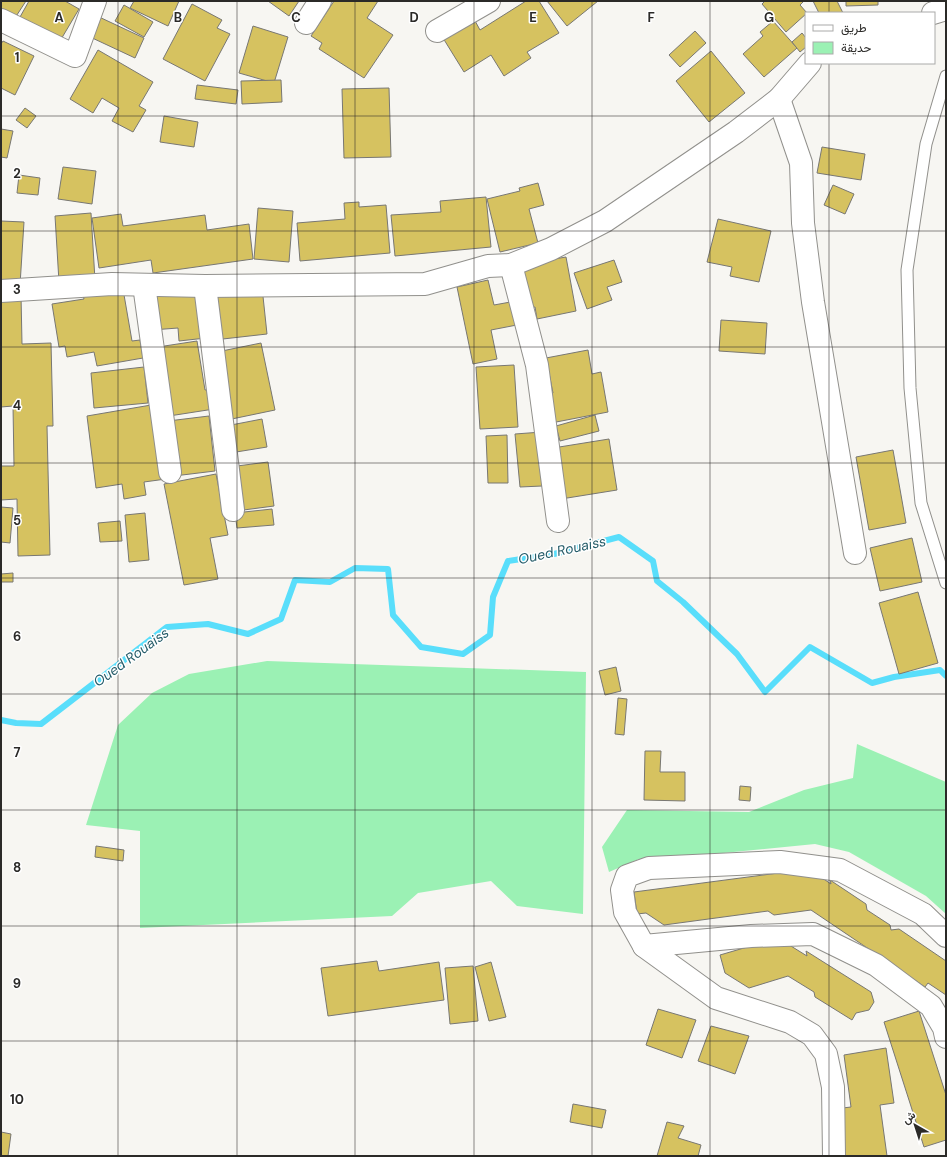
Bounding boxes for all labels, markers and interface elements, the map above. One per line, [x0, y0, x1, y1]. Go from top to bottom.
text: A [54, 9, 64, 26]
text: B [174, 9, 182, 26]
text: C [291, 9, 301, 26]
text: D [409, 9, 419, 26]
text: E [529, 9, 537, 26]
text: F [647, 9, 655, 26]
text: G [764, 9, 774, 26]
legend [805, 12, 935, 64]
text: طريق [841, 20, 867, 36]
text: حديقة [841, 40, 871, 56]
text: 1 [15, 49, 19, 66]
text: 2 [13, 165, 21, 182]
text: 3 [13, 281, 21, 298]
text: 4 [13, 397, 21, 414]
text: 5 [13, 512, 21, 529]
water label: Oued Rouaiss [516, 532, 608, 568]
water label: Oued Rouaiss [90, 623, 172, 691]
text: 6 [13, 628, 21, 645]
text: 7 [14, 744, 21, 761]
text: 8 [13, 859, 21, 876]
text: 9 [13, 975, 21, 992]
text: 10 [10, 1091, 24, 1108]
north arrow [895, 1105, 935, 1145]
text: ش [899, 1108, 918, 1127]

